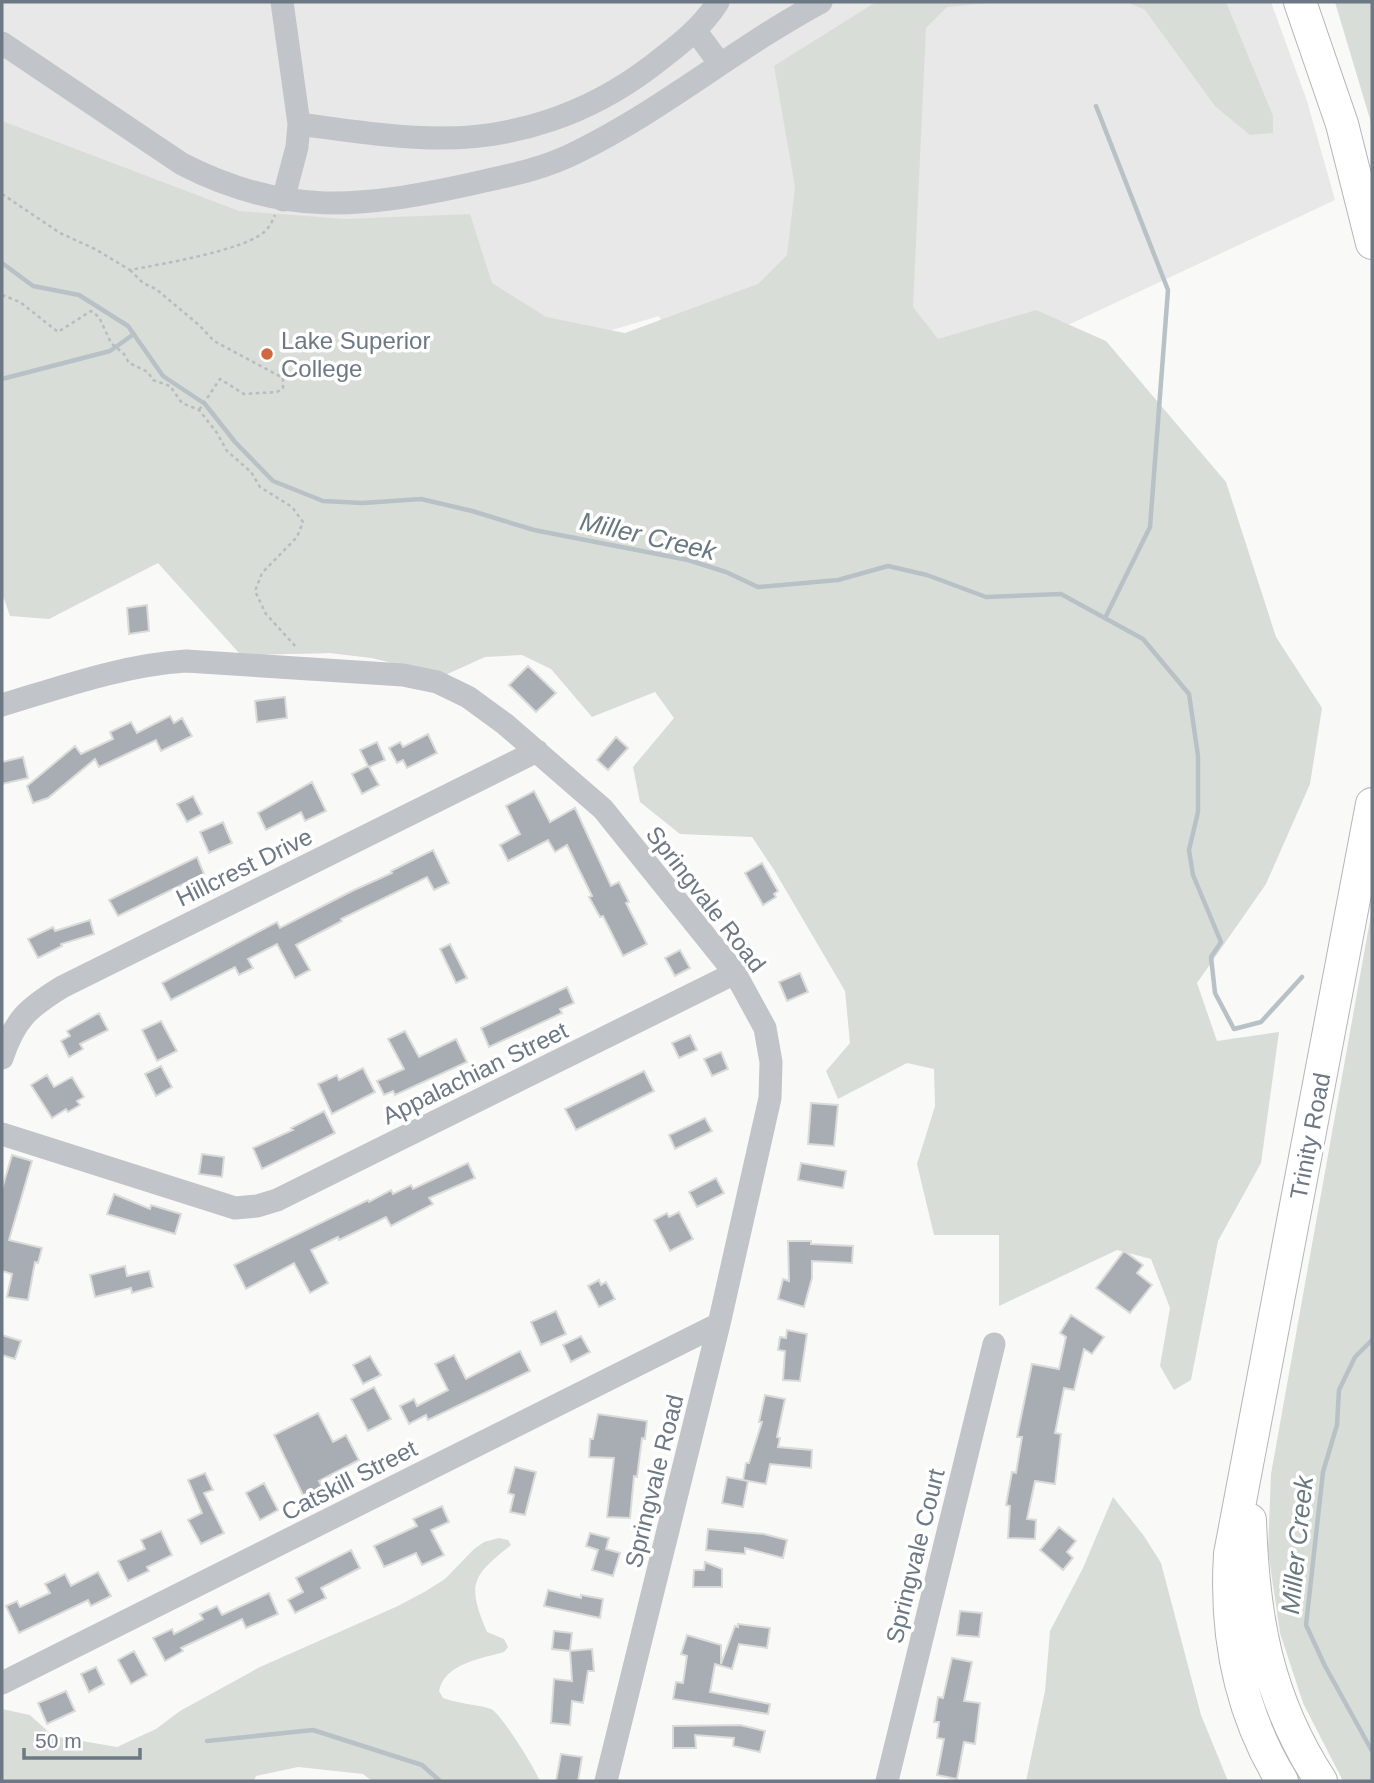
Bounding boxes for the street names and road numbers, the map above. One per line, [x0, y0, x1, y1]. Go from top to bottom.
street label: Springvale Road [641, 821, 771, 977]
street label: Hillcrest Drive [172, 822, 316, 912]
street label: Appalachian Street [378, 1016, 572, 1130]
street label: Trinity Road [1284, 1070, 1336, 1202]
street label: Springvale Road [619, 1392, 689, 1570]
street label: Catskill Street [277, 1434, 421, 1526]
street label: Springvale Court [880, 1466, 950, 1646]

